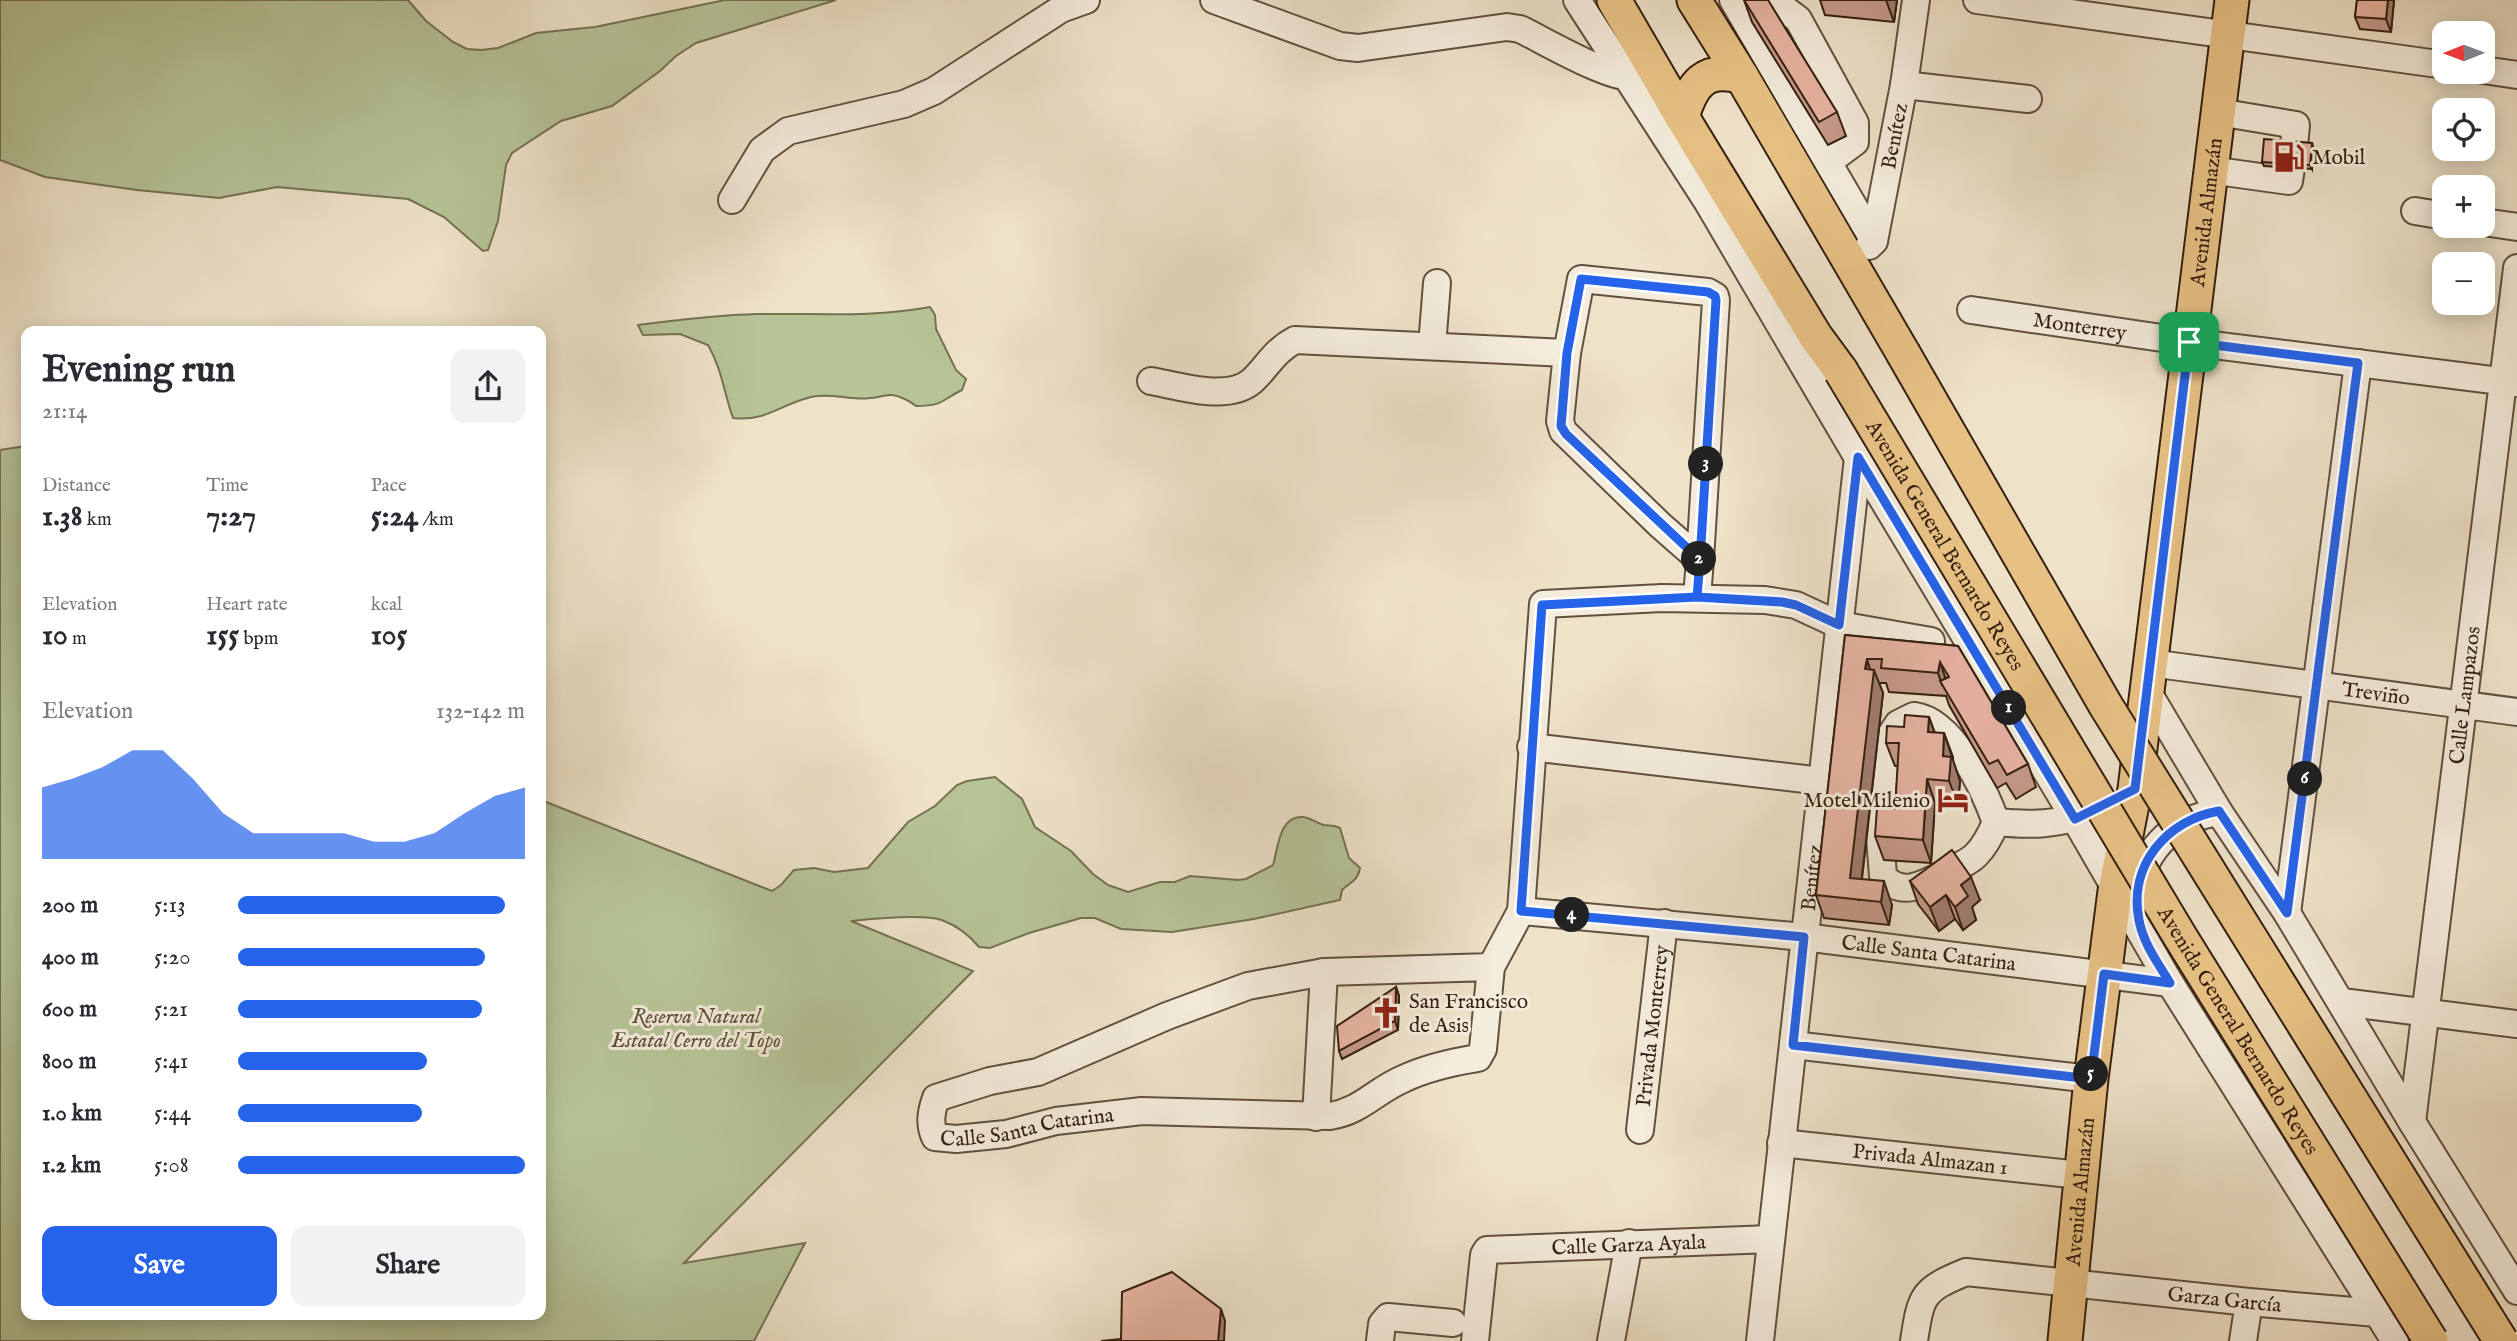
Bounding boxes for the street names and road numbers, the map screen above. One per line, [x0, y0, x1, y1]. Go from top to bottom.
street label: Benítez [1876, 101, 1915, 172]
street label: Avenida Almazán [2185, 136, 2230, 289]
street label: Monterrey [2031, 307, 2129, 348]
street label: Avenida General Bernardo Reyes [1858, 415, 2030, 676]
street label: Calle Lampazos [2444, 625, 2488, 766]
street label: Treviño [2340, 677, 2412, 713]
street label: Benítez [1796, 843, 1830, 913]
street label: Avenida General Bernardo Reyes [2150, 901, 2324, 1161]
street label: Calle Santa Catarina [1840, 930, 2018, 979]
street label: Privada Monterrey [1631, 943, 1676, 1108]
street label: Calle Santa Catarina [939, 1102, 1116, 1154]
street label: Avenida Almazán [2060, 1116, 2102, 1269]
street label: Privada Almazan 1 [1851, 1139, 2009, 1182]
street label: Calle Garza Ayala [1551, 1230, 1707, 1262]
street label: Garza García [2166, 1281, 2283, 1320]

